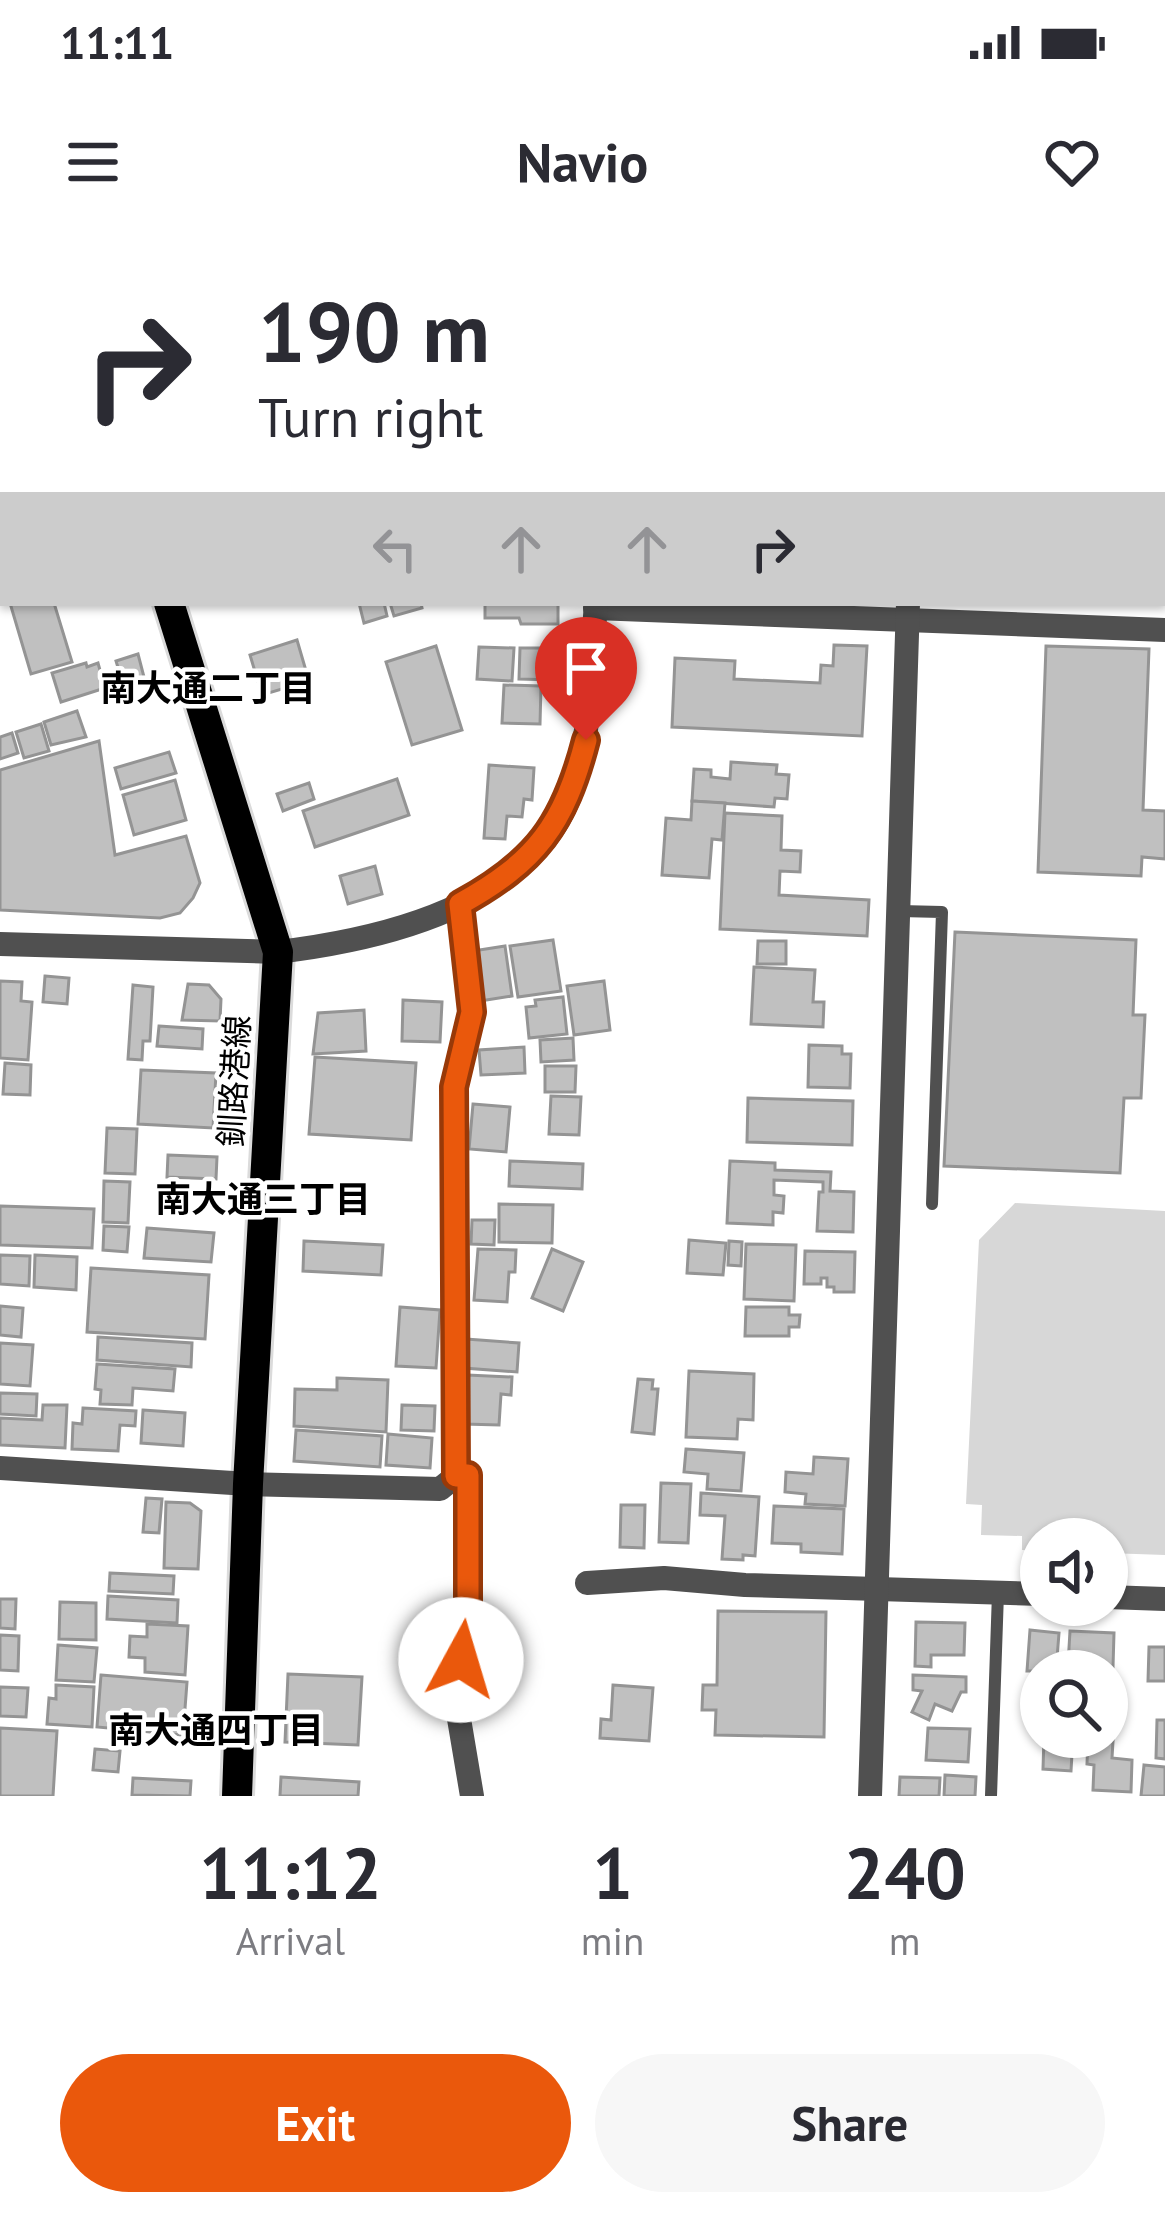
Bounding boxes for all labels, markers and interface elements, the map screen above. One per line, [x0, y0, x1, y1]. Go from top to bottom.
text: 11:11 [60, 13, 174, 71]
text: Navio [517, 127, 648, 197]
icon: menu [60, 129, 126, 195]
icon: heart [1039, 129, 1105, 195]
text: 190 m [258, 276, 490, 385]
icon: right [60, 288, 216, 444]
text: Turn right [258, 382, 483, 452]
icon: left [362, 516, 428, 582]
icon: ahead [488, 516, 554, 582]
icon: ahead [614, 516, 680, 582]
icon: right [740, 516, 806, 582]
pin [535, 617, 637, 740]
icon: arrive [553, 635, 619, 701]
district label: 南大通二丁目 [100, 664, 316, 711]
street label: 釧路港線 [209, 1014, 258, 1148]
district label: 南大通三丁目 [155, 1175, 371, 1222]
map controls [1020, 1518, 1128, 1758]
button: sound [1020, 1518, 1128, 1626]
position arrow [398, 1597, 524, 1723]
button: search [1020, 1650, 1128, 1758]
district label: 南大通四丁目 [108, 1706, 324, 1753]
text: 11:12 [199, 1826, 382, 1919]
text: 1 [592, 1826, 633, 1919]
text: 240 [843, 1826, 966, 1919]
text: Arrival [236, 1915, 345, 1966]
text: min [581, 1915, 644, 1966]
text: m [889, 1915, 920, 1966]
button: Exit [60, 2054, 571, 2192]
button: Share [595, 2054, 1105, 2192]

